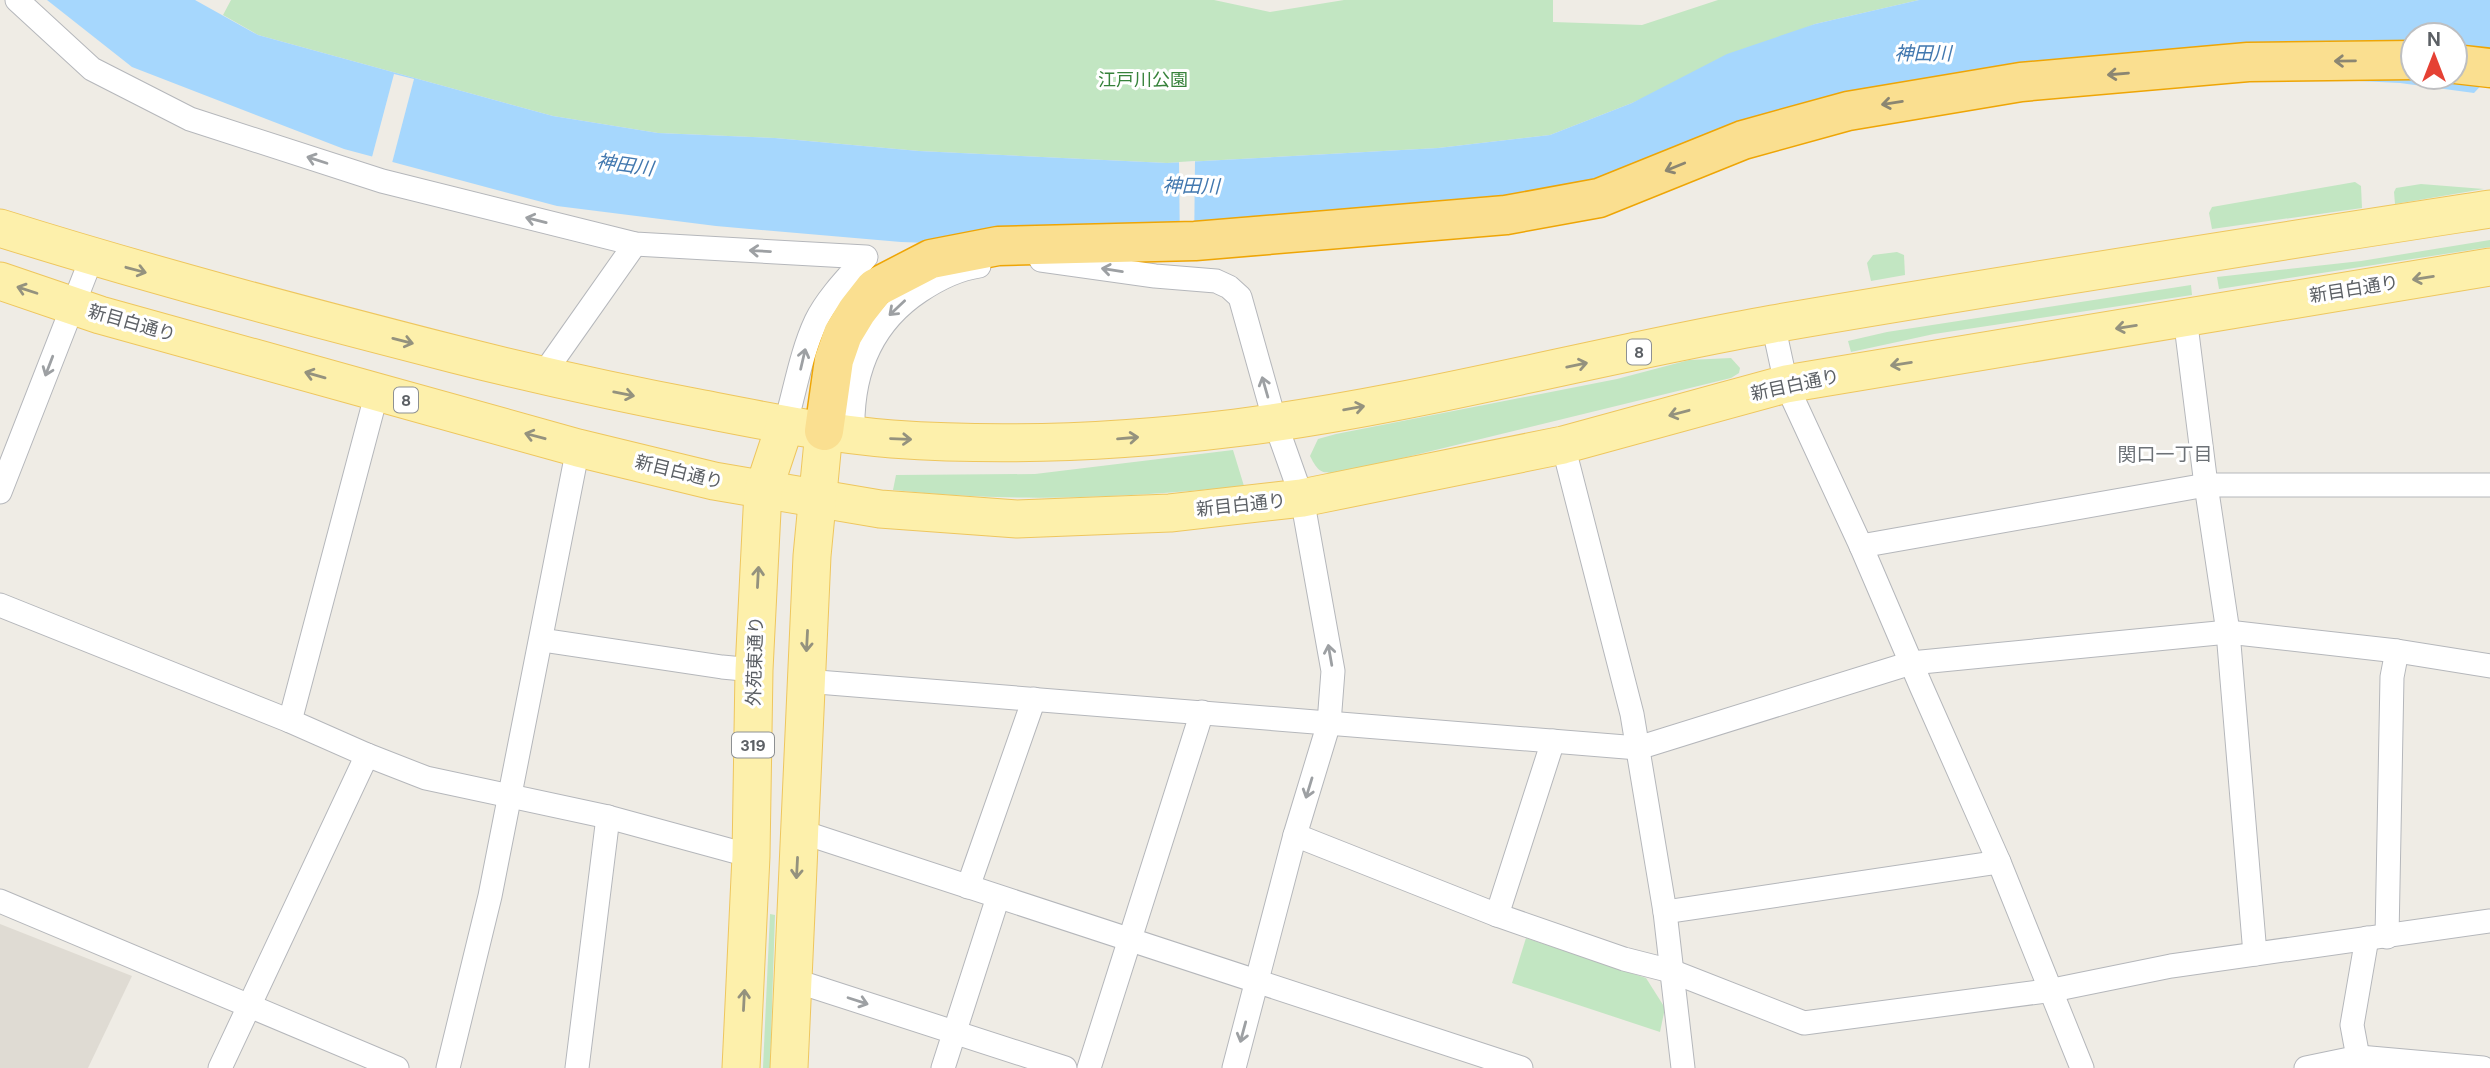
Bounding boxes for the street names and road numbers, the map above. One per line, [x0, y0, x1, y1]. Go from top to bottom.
street label: 新目白通り [2308, 270, 2400, 308]
street label: 新目白通り [85, 299, 179, 347]
road number: 8 [1627, 340, 1651, 364]
street label: 新目白通り [1748, 364, 1842, 406]
road number: 8 [394, 388, 418, 412]
street label: 新目白通り [632, 449, 726, 495]
street label: 新目白通り [1195, 488, 1287, 522]
street label: 外苑東通り [741, 616, 769, 706]
road number: 319 [732, 732, 774, 758]

